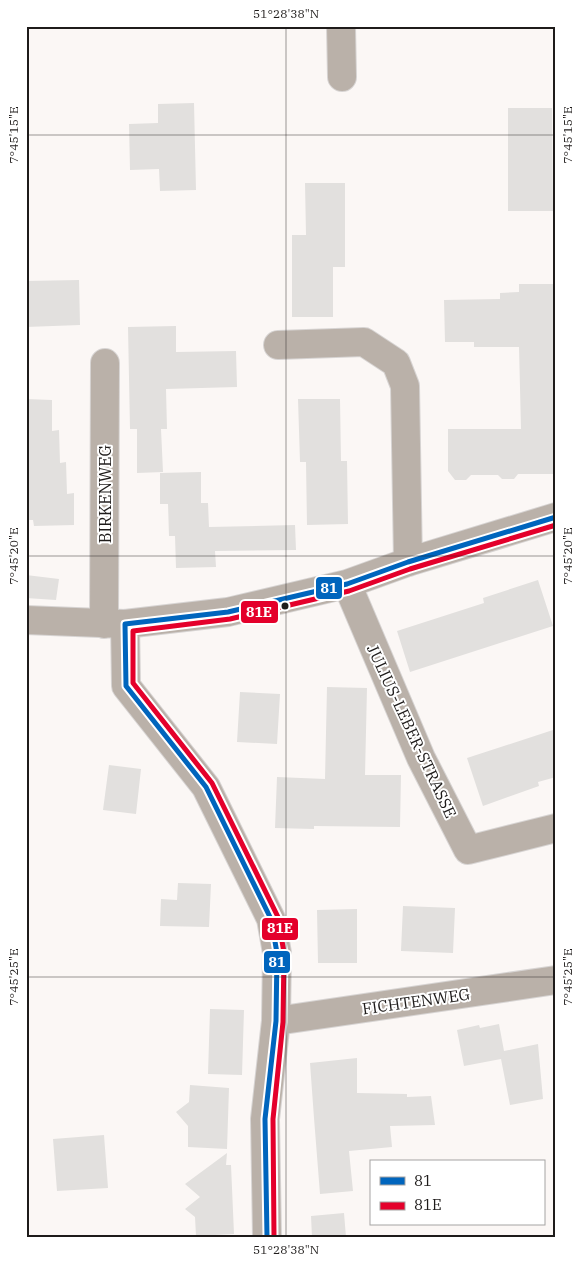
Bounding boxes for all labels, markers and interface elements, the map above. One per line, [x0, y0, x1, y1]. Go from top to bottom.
text: 51°28'38"N [253, 6, 319, 21]
text: 7°45'15"E [6, 106, 21, 164]
text: 7°45'15"E [560, 106, 575, 164]
street label: BIRKENWEG [95, 445, 115, 543]
text: 7°45'20"E [6, 527, 21, 585]
text: 7°45'20"E [560, 527, 575, 585]
line badge: 81 [315, 576, 343, 600]
text: 81 [321, 579, 337, 597]
line badge: 81E [240, 600, 279, 624]
unlabelled marker [280, 601, 290, 611]
text: 81E [246, 603, 272, 621]
street label: JULIUS-LEBER-STRASSE [363, 641, 461, 821]
line badge: 81E [261, 917, 299, 941]
text: 81E [267, 919, 293, 937]
text: 7°45'25"E [6, 948, 21, 1006]
text: 7°45'25"E [560, 948, 575, 1006]
line badge: 81 [263, 950, 291, 974]
text: 81 [269, 953, 285, 971]
street label: FICHTENWEG [361, 984, 471, 1018]
legend [370, 1160, 544, 1226]
text: 81 [414, 1171, 432, 1190]
text: 81E [414, 1195, 442, 1214]
text: 51°28'38"N [253, 1242, 319, 1257]

